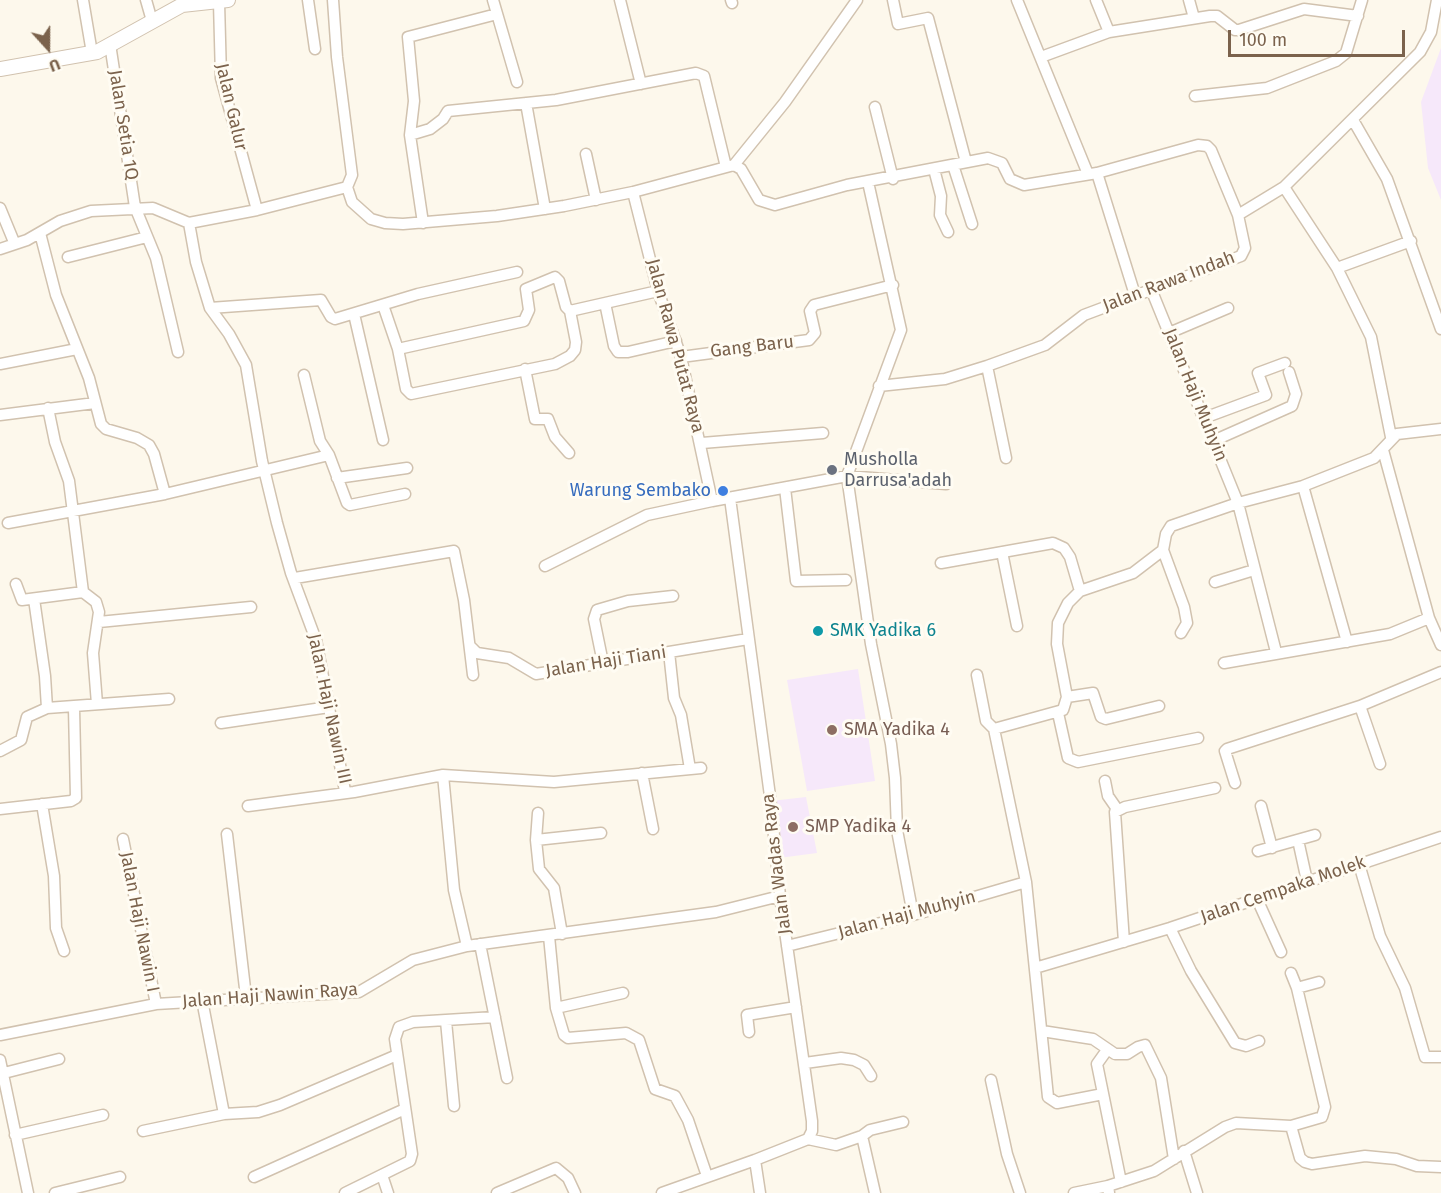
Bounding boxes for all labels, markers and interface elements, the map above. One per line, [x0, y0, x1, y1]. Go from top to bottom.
north arrow [18, 18, 78, 78]
scale bar [1231, 18, 1408, 56]
text: 100 m [1239, 29, 1287, 51]
text: U [46, 55, 63, 76]
street label: Jalan Galur [210, 61, 252, 153]
street label: Jalan Setia 1Q [104, 68, 142, 182]
street label: Jalan Rawa Indah [1100, 247, 1238, 317]
street label: Jalan Rawa Putat Raya [641, 256, 709, 436]
street label: Jalan Haji Muhyin [1158, 325, 1232, 465]
street label: Gang Baru [709, 331, 795, 363]
place label: Musholla Darrusa'adah [844, 449, 952, 492]
marker: Musholla Darrusa'adah [825, 463, 839, 477]
place label: Warung Sembako [570, 480, 711, 502]
marker: Warung Sembako [716, 484, 730, 498]
place label: SMK Yadika 6 [830, 620, 936, 642]
marker: SMK Yadika 6 [811, 624, 825, 638]
street label: Jalan Haji Nawin III [302, 632, 356, 786]
street label: Jalan Haji Tiani [544, 642, 668, 682]
place label: SMA Yadika 4 [844, 719, 950, 741]
marker: SMA Yadika 4 [825, 723, 839, 737]
street label: Jalan Wadas Raya [758, 792, 796, 936]
place label: SMP Yadika 4 [805, 816, 911, 838]
marker: SMP Yadika 4 [786, 820, 800, 834]
street label: Jalan Haji Nawin I [115, 850, 163, 994]
street label: Jalan Cempaka Molek [1198, 852, 1368, 928]
street label: Jalan Haji Muhyin [836, 886, 978, 944]
street label: Jalan Haji Nawin Raya [181, 979, 359, 1013]

